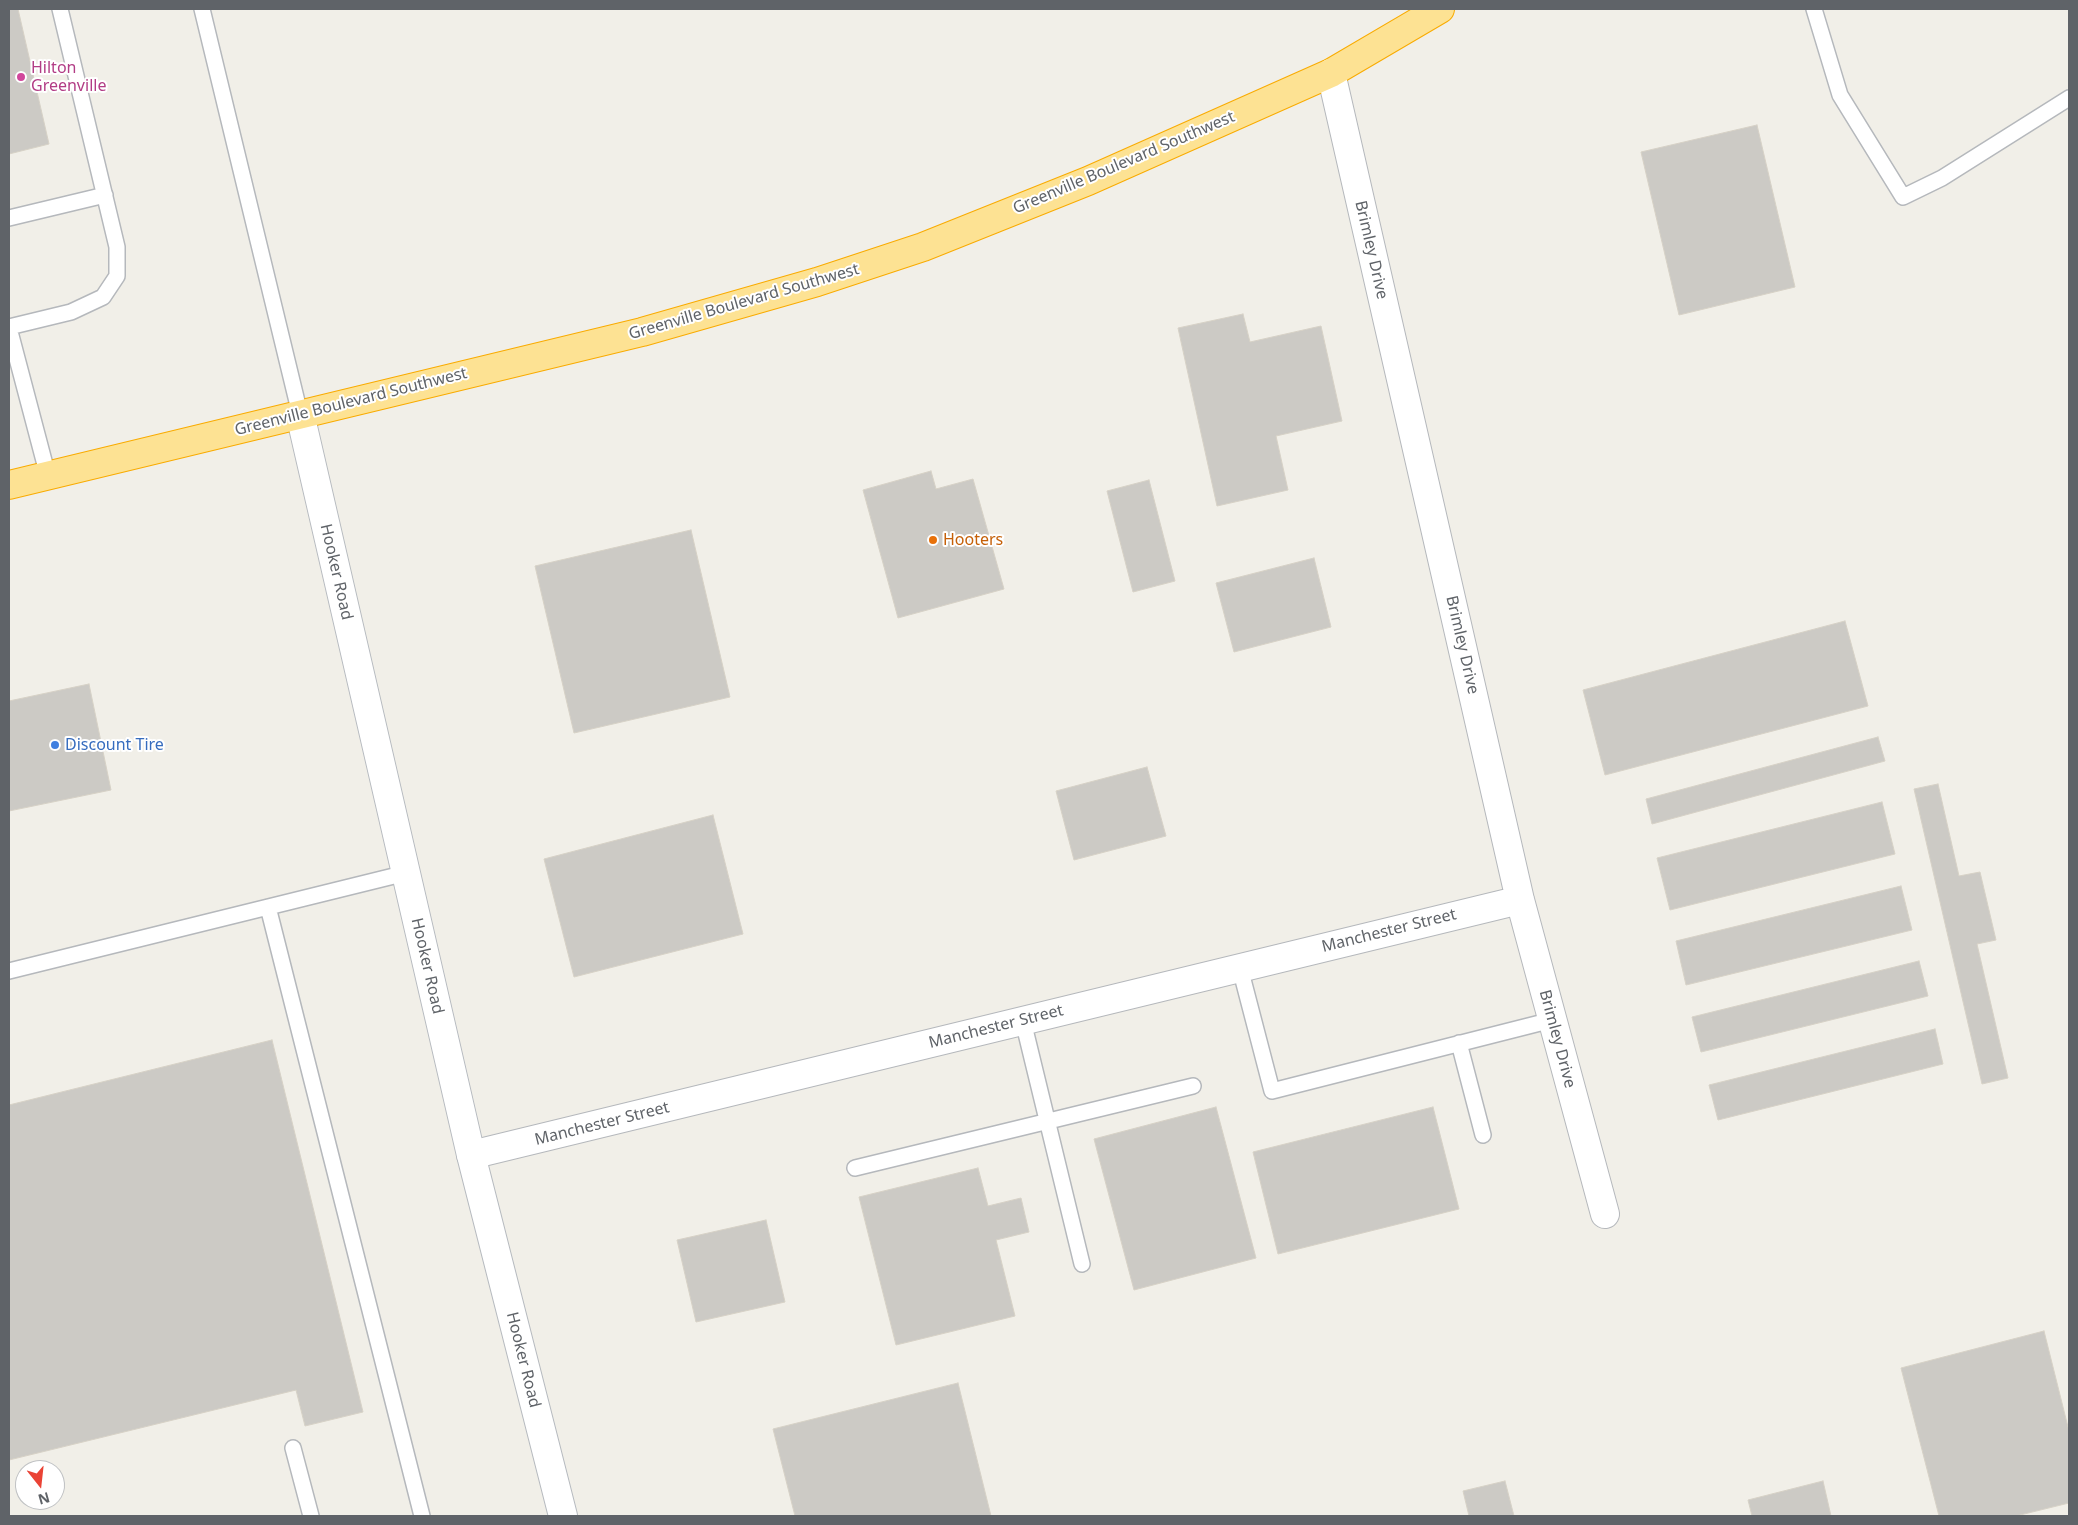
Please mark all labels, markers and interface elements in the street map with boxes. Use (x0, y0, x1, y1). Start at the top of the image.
place label: Hilton Greenville (31, 58, 106, 96)
marker: Hilton Greenville (15, 71, 27, 83)
street label: Greenville Boulevard Southwest (1010, 108, 1238, 218)
street label: Brimley Drive (1350, 199, 1392, 301)
street label: Greenville Boulevard Southwest (627, 260, 861, 344)
street label: Greenville Boulevard Southwest (233, 364, 469, 440)
street label: Hooker Road (316, 522, 356, 622)
place label: Hooters (943, 530, 1003, 550)
marker: Hooters (927, 534, 939, 546)
street label: Brimley Drive (1441, 594, 1483, 696)
place label: Discount Tire (65, 735, 164, 755)
marker: Discount Tire (49, 739, 61, 751)
street label: Manchester Street (1320, 905, 1458, 957)
street label: Hooker Road (407, 916, 447, 1016)
street label: Brimley Drive (1535, 988, 1579, 1090)
street label: Manchester Street (927, 1001, 1065, 1053)
street label: Manchester Street (533, 1098, 671, 1150)
street label: Hooker Road (502, 1310, 544, 1410)
north arrow (15, 1460, 65, 1510)
text: N (36, 1488, 52, 1510)

